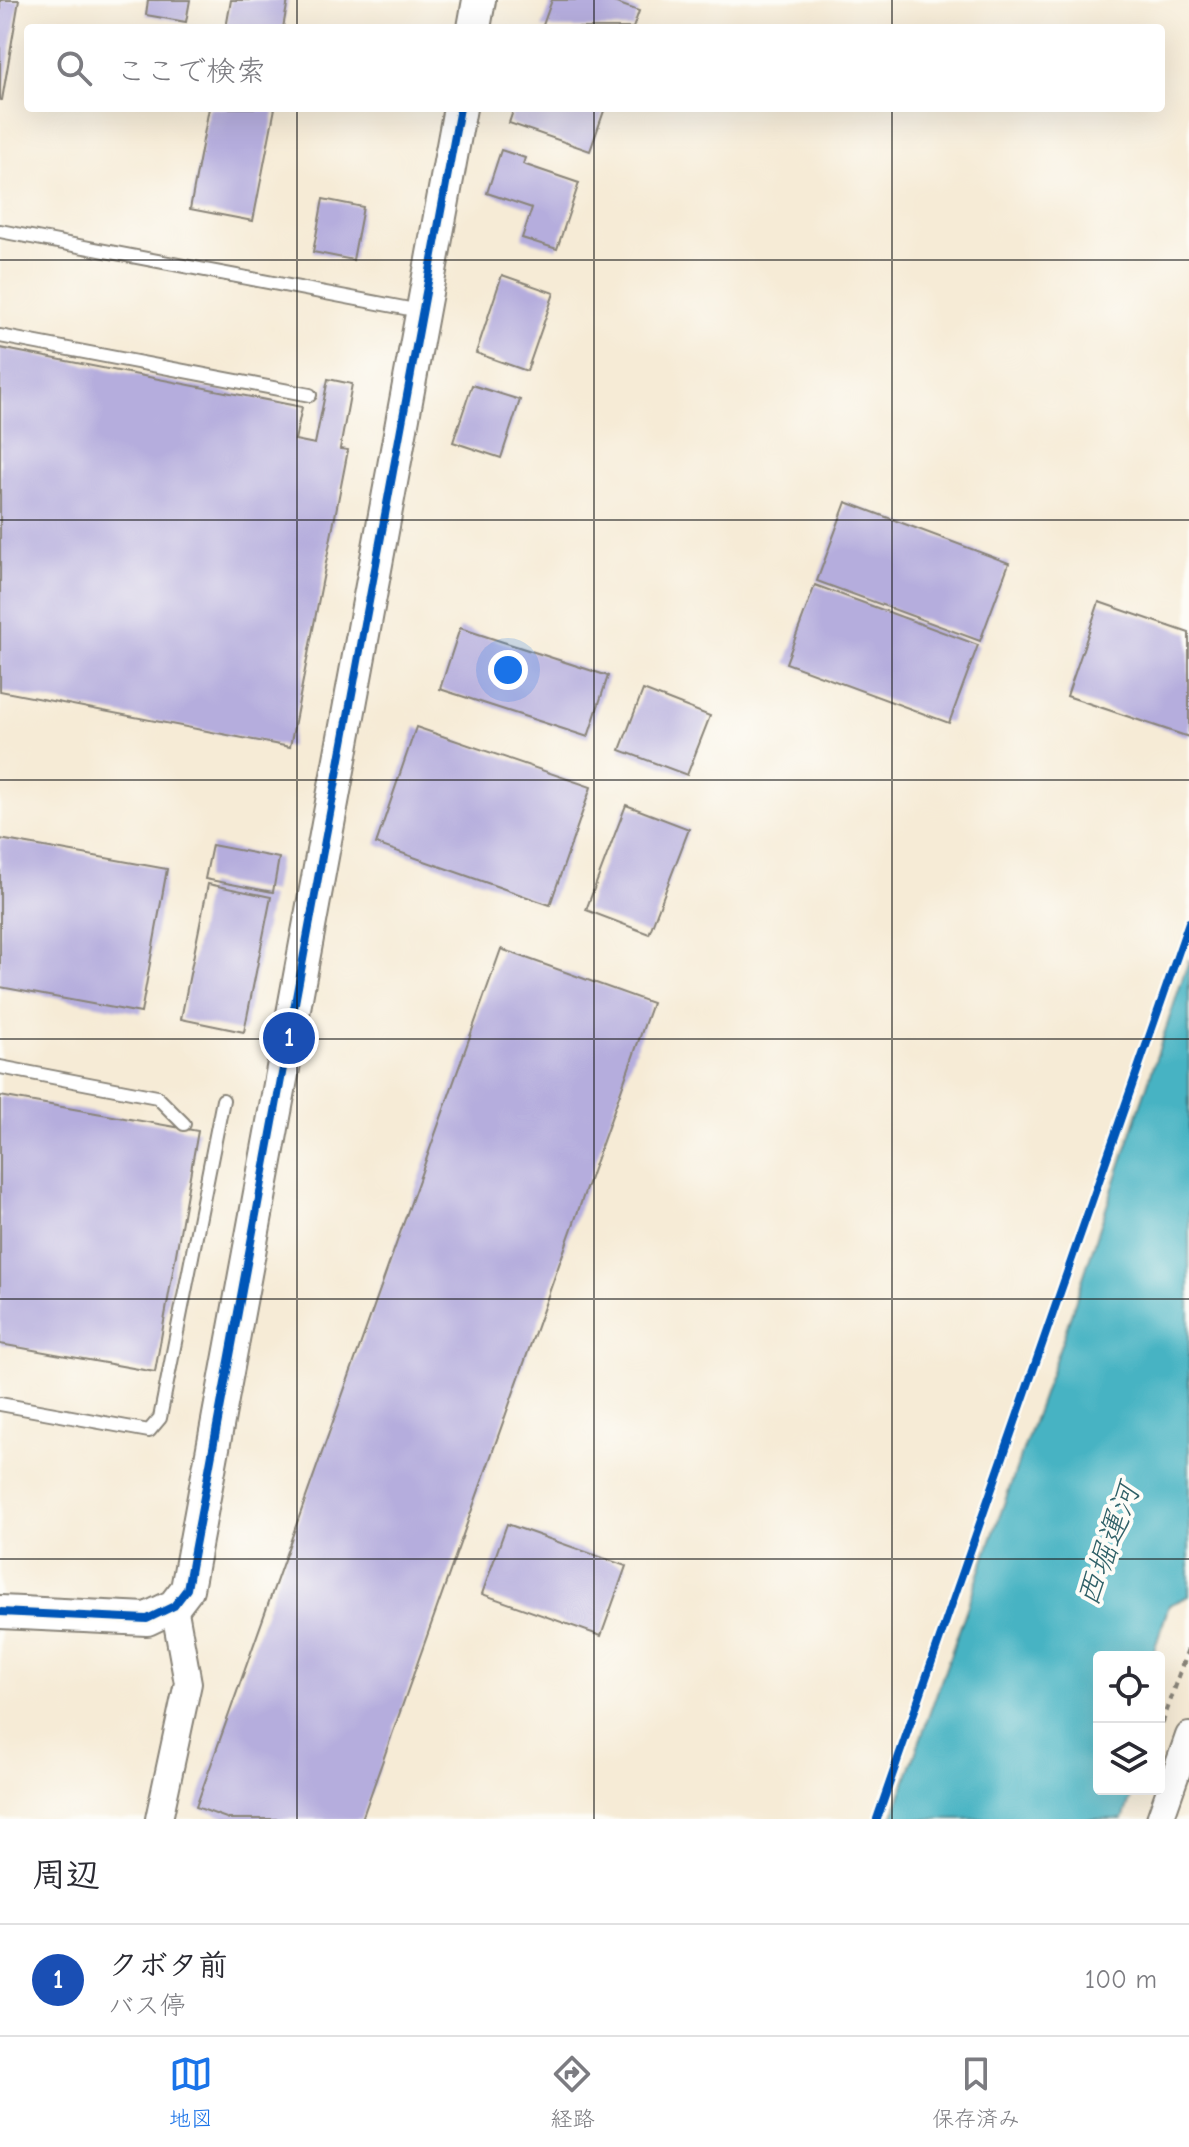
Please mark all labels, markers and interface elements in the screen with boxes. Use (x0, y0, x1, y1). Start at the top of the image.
search box (24, 24, 1165, 112)
icon: search (52, 46, 96, 90)
text: ここで検索 (116, 54, 266, 89)
your location (488, 650, 528, 690)
pin: 1 (263, 1008, 315, 1068)
water label: 西堀運河 (1069, 1475, 1149, 1611)
map controls (1093, 1651, 1165, 1795)
button: locate (1093, 1651, 1165, 1723)
button: layers (1093, 1723, 1165, 1795)
text: 周辺 (32, 1855, 100, 1895)
text: クボタ前 (108, 1948, 228, 1983)
text: 1 (53, 1965, 63, 1995)
text: 100 m (1085, 1965, 1157, 1995)
text: バス停 (108, 1991, 186, 2021)
tab: 地図 (169, 2052, 213, 2132)
tab: 経路 (550, 2052, 594, 2132)
tab: 保存済み (932, 2052, 1020, 2132)

